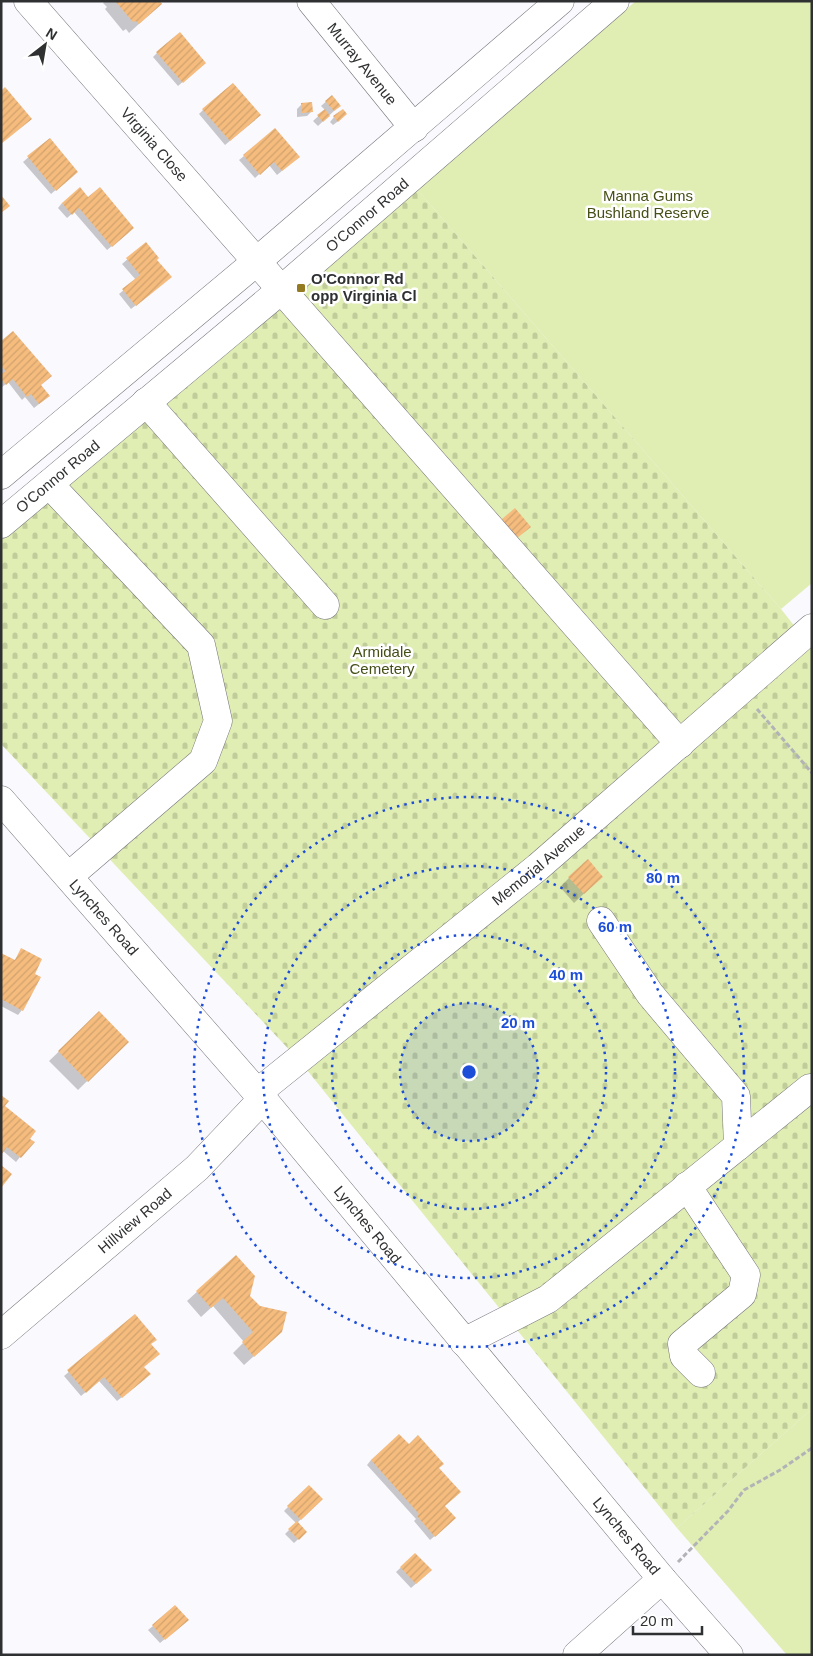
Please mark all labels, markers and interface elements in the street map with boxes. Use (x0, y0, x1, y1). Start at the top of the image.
street label: Murray Avenue (324, 19, 401, 108)
north arrow (20, 20, 70, 70)
text: N (43, 24, 60, 43)
street label: Virginia Close (118, 104, 191, 185)
street label: O'Connor Road (322, 175, 412, 255)
park label: Manna Gums Bushland Reserve (587, 187, 709, 221)
place label: O'Connor Rd opp Virginia Cl (311, 270, 417, 304)
marker: O'Connor Rd opp Virginia Cl (295, 282, 307, 294)
street label: O'Connor Road (12, 436, 103, 516)
park label: Armidale Cemetery (349, 643, 415, 677)
street label: Memorial Avenue (488, 821, 588, 909)
text: 80 m (646, 869, 680, 886)
street label: Lynches Road (66, 876, 142, 959)
text: 60 m (598, 918, 632, 935)
text: 40 m (549, 966, 583, 983)
text: 20 m (501, 1014, 535, 1031)
centre of rings (460, 1063, 478, 1081)
street label: Lynches Road (331, 1182, 405, 1267)
street label: Hillview Road (95, 1185, 175, 1256)
street label: Lynches Road (590, 1494, 664, 1578)
scale bar (633, 1604, 702, 1636)
text: 20 m (640, 1612, 673, 1629)

